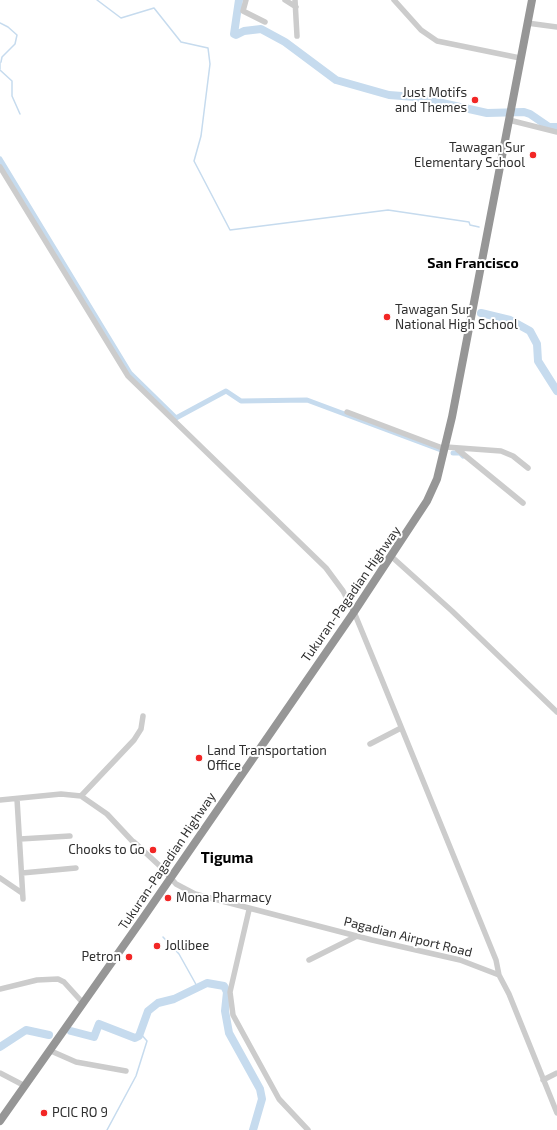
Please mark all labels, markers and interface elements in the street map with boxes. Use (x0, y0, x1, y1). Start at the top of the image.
place label: Just Motifs and Themes (395, 85, 467, 116)
marker: Just Motifs and Themes (470, 95, 480, 105)
place label: Tawagan Sur Elementary School (414, 140, 525, 171)
marker: Tawagan Sur Elementary School (528, 150, 538, 160)
district label: San Francisco (427, 255, 519, 271)
place label: Tawagan Sur National High School (395, 302, 518, 333)
marker: Tawagan Sur National High School (382, 312, 392, 322)
street label: Tukuran-Pagadian Highway (298, 523, 404, 665)
place label: Land Transportation Office (207, 743, 327, 774)
marker: Land Transportation Office (194, 753, 204, 763)
street label: Tukuran-Pagadian Highway (115, 789, 219, 933)
place label: Chooks to Go (68, 842, 145, 858)
marker: Chooks to Go (148, 845, 158, 855)
district label: Tiguma (201, 849, 253, 867)
place label: Mona Pharmacy (176, 890, 272, 906)
marker: Mona Pharmacy (163, 893, 173, 903)
street label: Pagadian Airport Road (342, 913, 474, 961)
place label: Jollibee (165, 938, 209, 954)
marker: Jollibee (152, 941, 162, 951)
place label: Petron (81, 949, 121, 965)
marker: Petron (124, 952, 134, 962)
place label: PCIC RO 9 (52, 1105, 108, 1121)
marker: PCIC RO 9 (39, 1108, 49, 1118)

